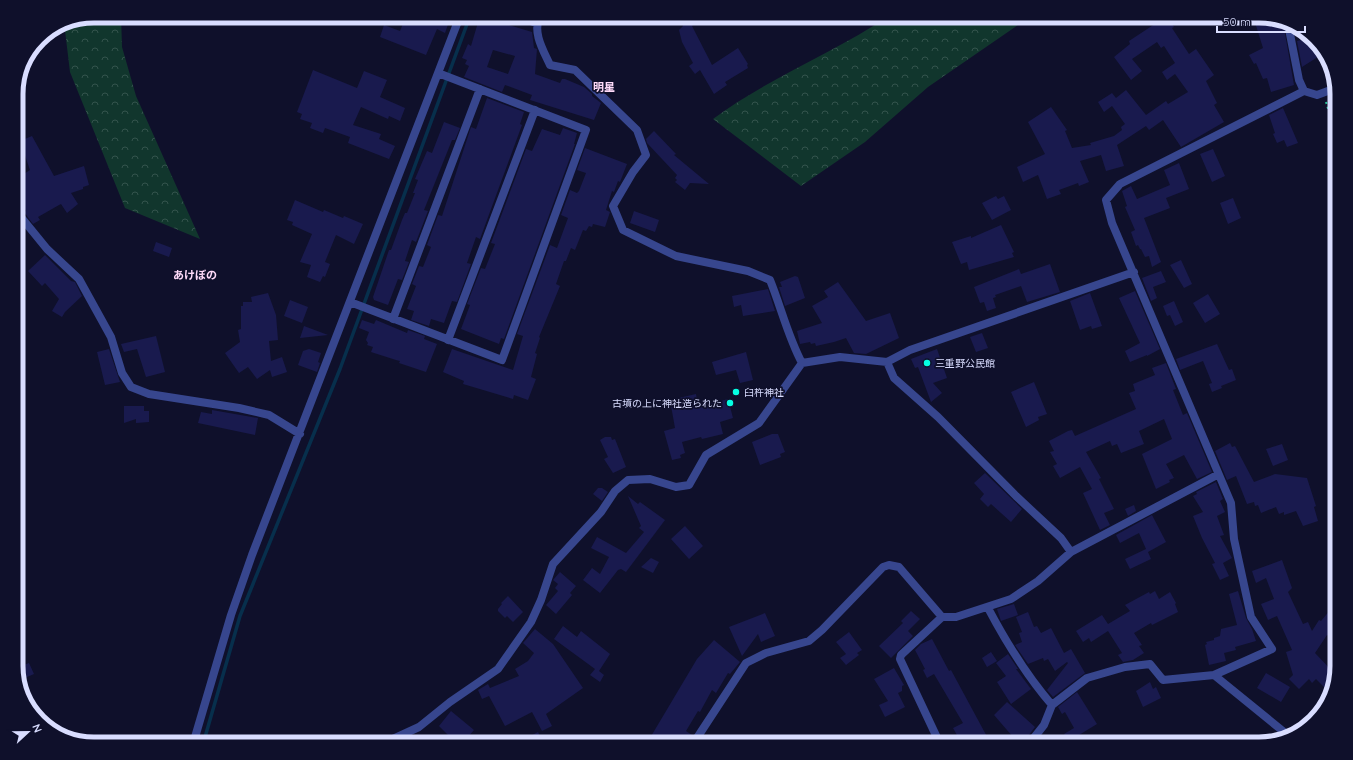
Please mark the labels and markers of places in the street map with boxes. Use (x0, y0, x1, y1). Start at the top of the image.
place label: 三重野公民館 (935, 357, 995, 370)
marker: 三重野公民館 (922, 358, 932, 368)
place label: 臼杵神社 (744, 386, 784, 399)
marker: 臼杵神社 (731, 387, 741, 397)
place label: 古墳の上に神社造られた (612, 397, 722, 410)
marker: 古墳の上に神社造られた (725, 398, 735, 408)

